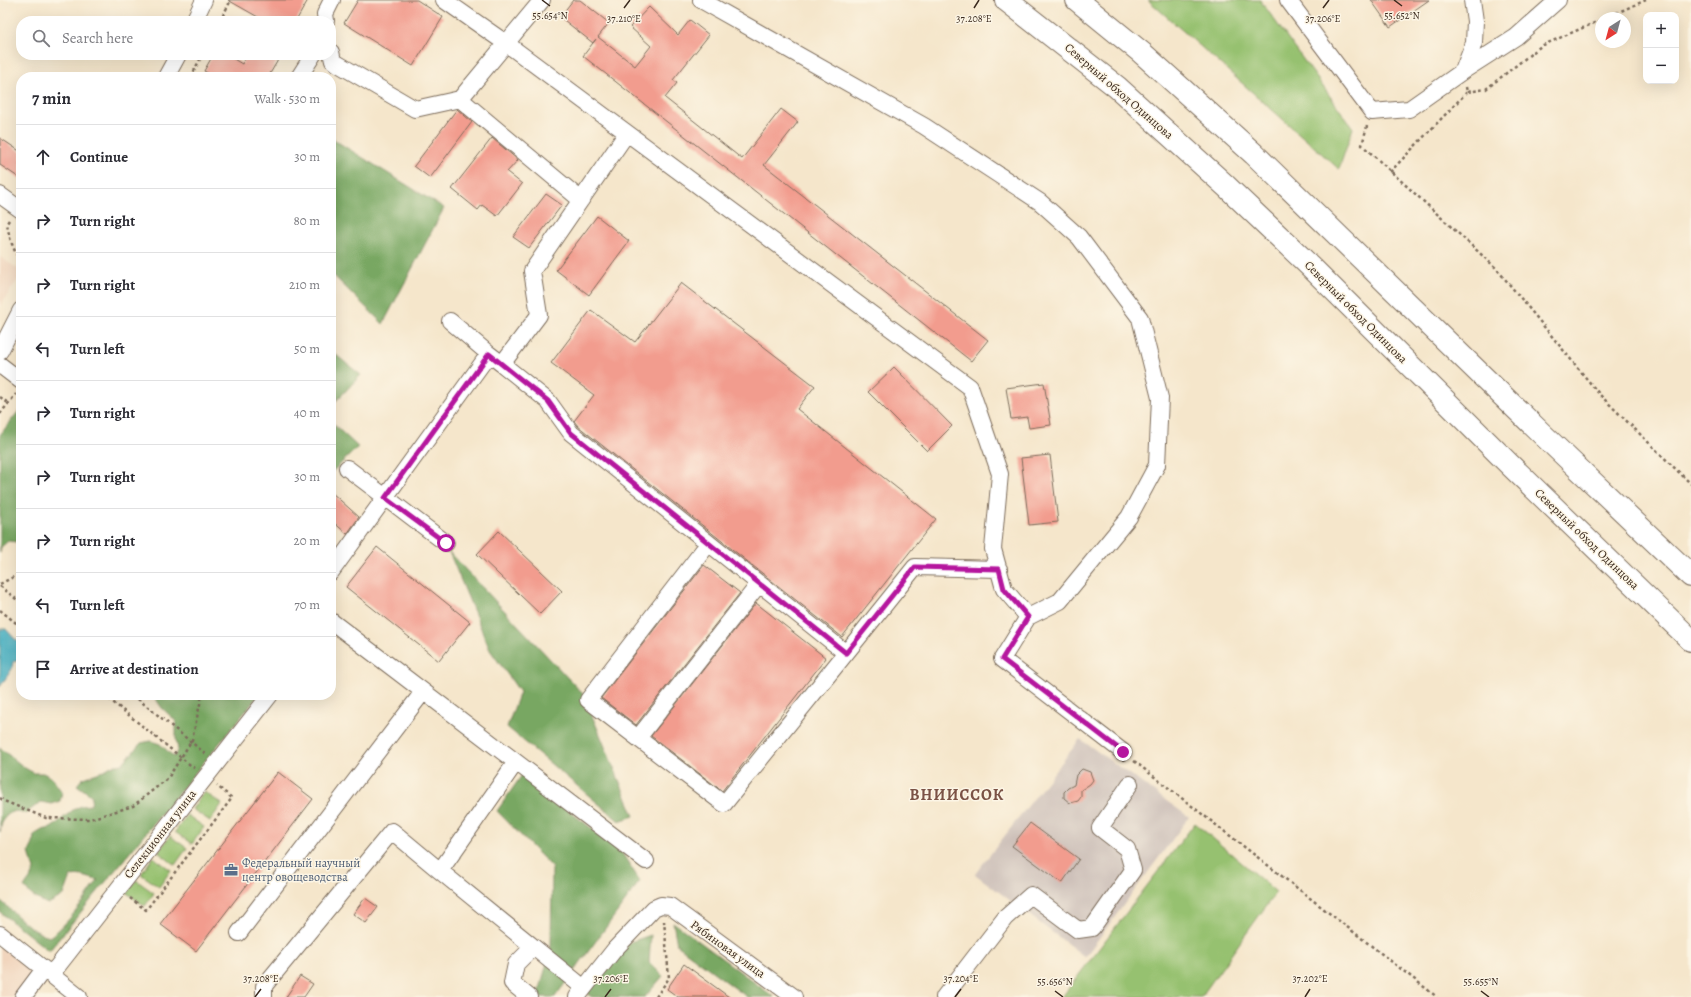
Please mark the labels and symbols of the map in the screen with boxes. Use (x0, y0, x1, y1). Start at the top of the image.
text: 55.654°N (532, 9, 568, 22)
text: 55.652°N (1384, 9, 1420, 22)
text: 37.210°E (607, 12, 641, 25)
text: 37.208°E (956, 12, 992, 25)
text: 37.206°E (1305, 12, 1341, 25)
north arrow (1595, 12, 1631, 48)
street label: Северный обход Одинцова (1061, 39, 1177, 143)
street label: Северный обход Одинцова (1301, 257, 1411, 367)
street label: Северный обход Одинцова (1531, 485, 1643, 593)
route start (437, 534, 455, 552)
route end (1114, 743, 1132, 761)
district label: ВНИИССОК (910, 784, 1004, 806)
street label: Селекционная улица (120, 786, 200, 882)
place label: Федеральный научный центр овощеводства (242, 855, 360, 885)
office icon: Федеральный научный центр овощеводства (223, 862, 239, 878)
street label: Рябиновая улица (687, 916, 769, 982)
text: 37.208°E (243, 972, 279, 985)
text: 37.206°E (593, 972, 629, 985)
text: 37.204°E (944, 972, 979, 985)
text: 37.202°E (1292, 972, 1328, 985)
text: 55.656°N (1037, 975, 1073, 988)
text: 55.655°N (1463, 975, 1499, 988)

